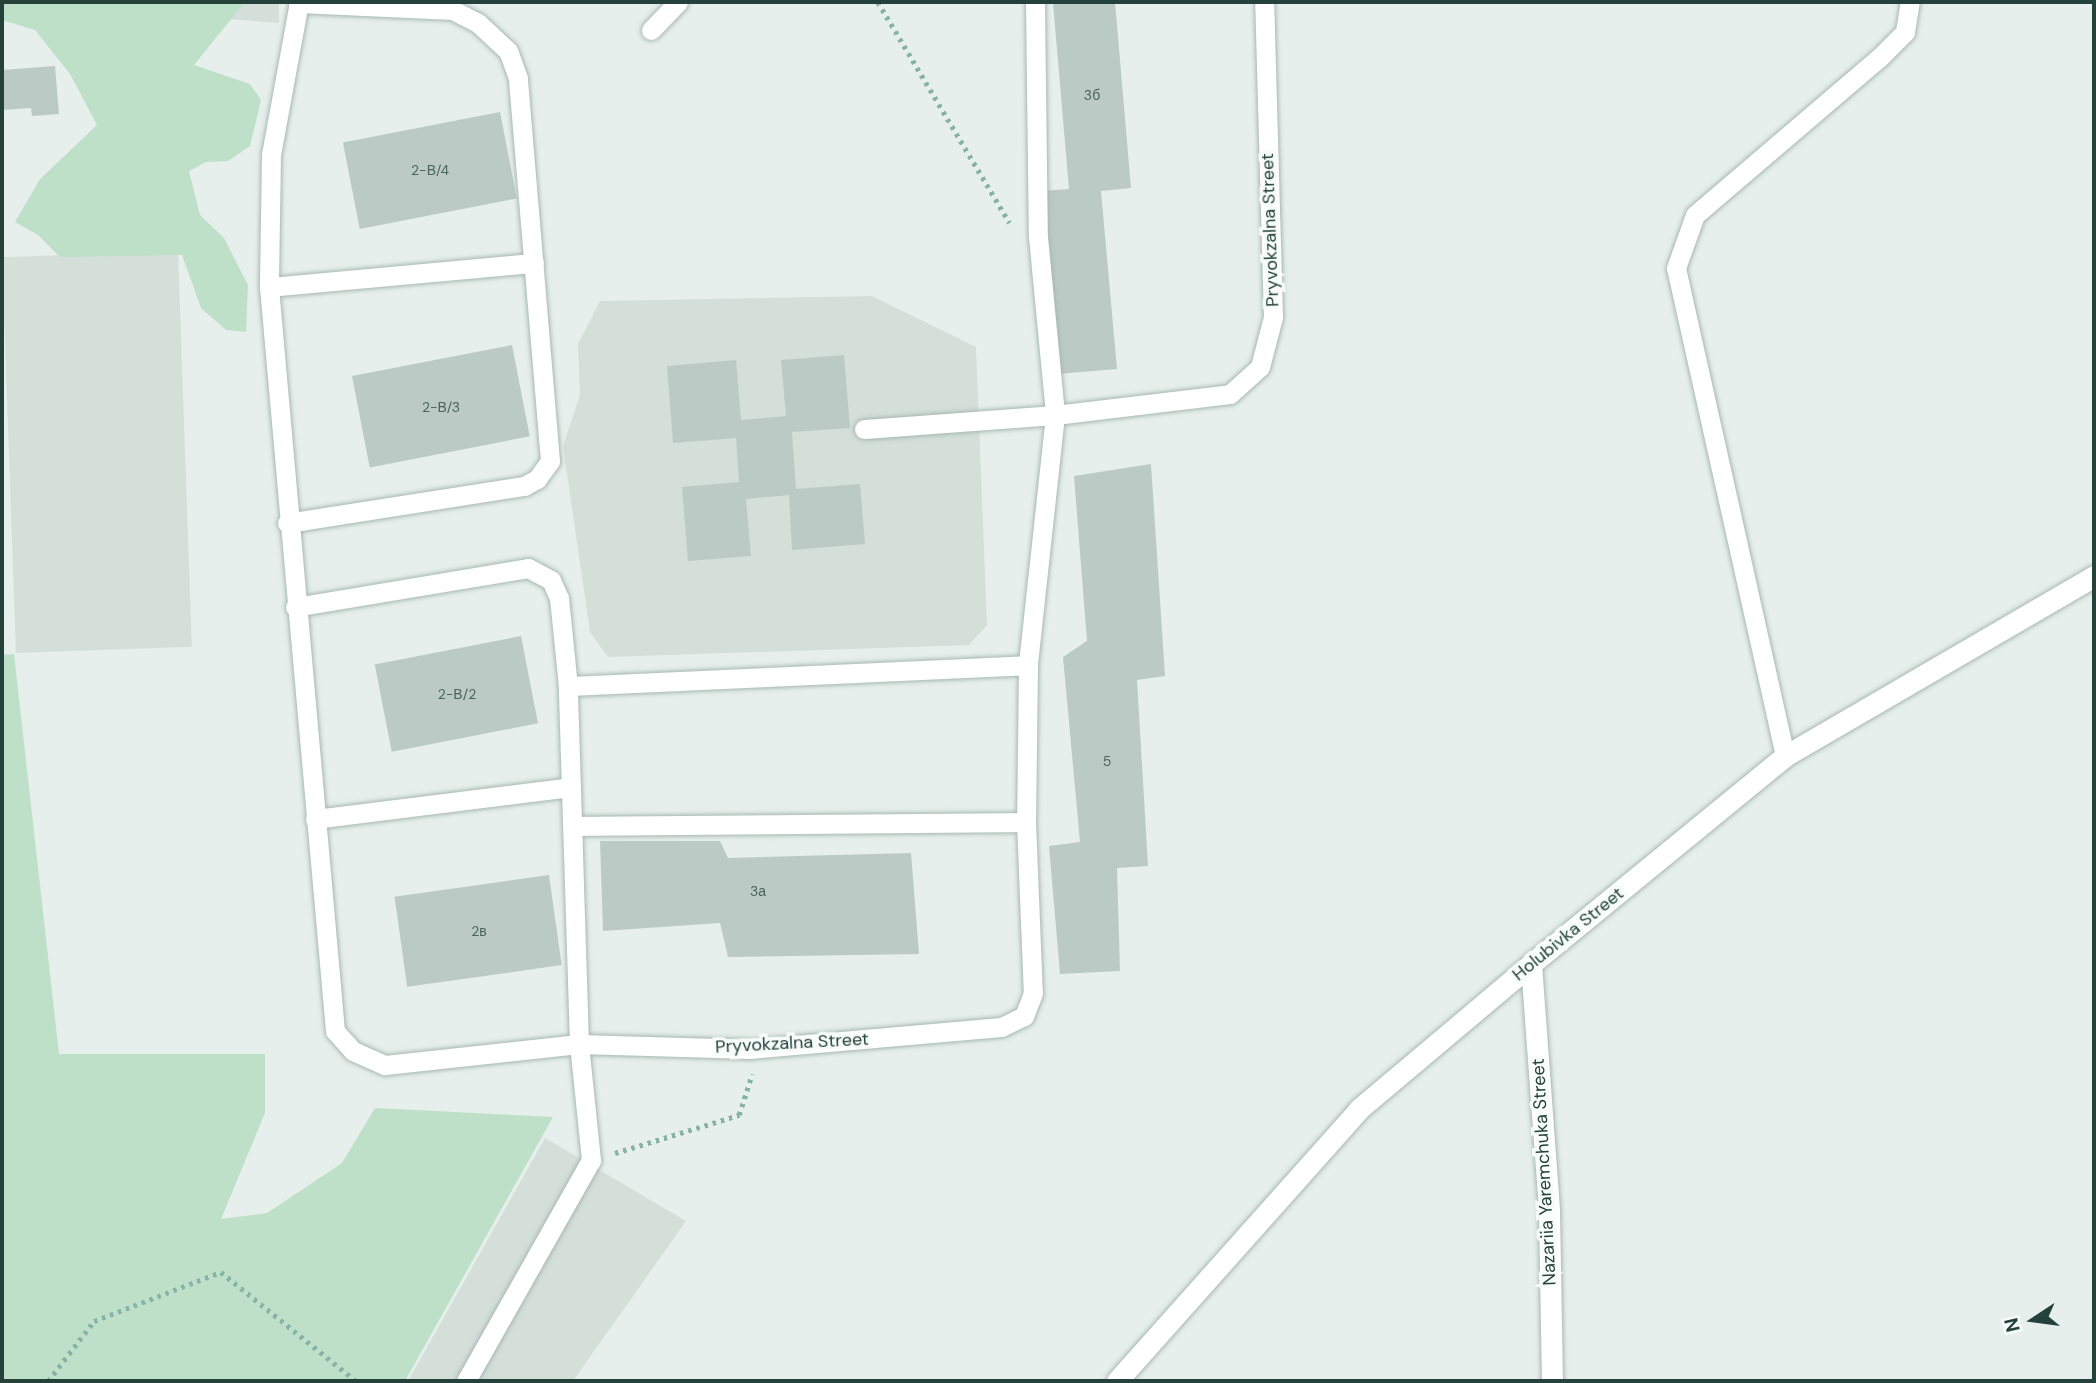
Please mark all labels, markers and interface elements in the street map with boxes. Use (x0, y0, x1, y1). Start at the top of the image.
house number: 3б (1084, 87, 1100, 103)
street label: Pryvokzalna Street (1257, 153, 1283, 307)
house number: 2-В/4 (411, 162, 449, 178)
house number: 2-В/3 (422, 399, 460, 415)
house number: 2-В/2 (438, 686, 476, 702)
house number: 5 (1103, 753, 1111, 769)
house number: 3а (750, 883, 766, 899)
street label: Holubivka Street (1508, 883, 1628, 985)
house number: 2в (471, 923, 487, 939)
street label: Pryvokzalna Street (715, 1028, 869, 1058)
street label: Nazariia Yaremchuka Street (1527, 1058, 1561, 1286)
north arrow (1998, 1285, 2068, 1355)
text: N (1998, 1315, 2026, 1334)

